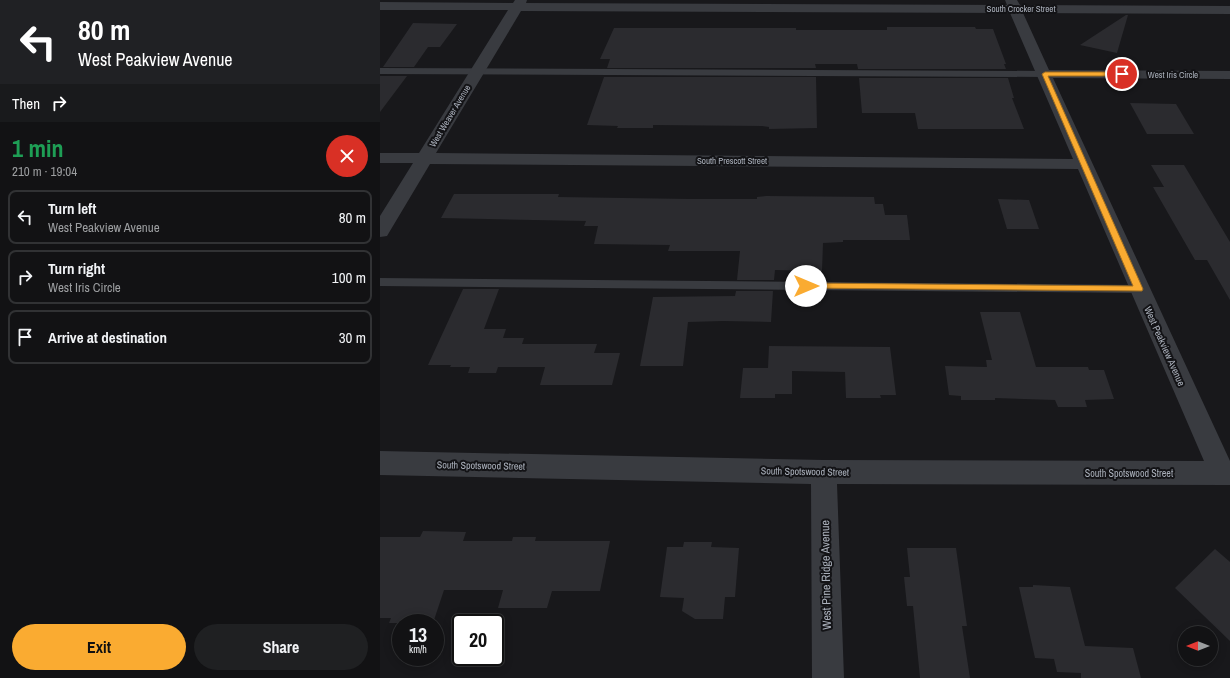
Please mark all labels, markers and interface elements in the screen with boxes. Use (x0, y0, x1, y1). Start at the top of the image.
street label: South Crocker Street (987, 3, 1055, 15)
text: 80 m (78, 11, 130, 49)
icon: left (12, 16, 64, 68)
text: West Peakview Avenue (78, 47, 233, 72)
pin (1105, 57, 1139, 91)
icon: arrive (1111, 63, 1133, 85)
street label: West Iris Circle (1148, 69, 1198, 81)
street label: West Weaver Avenue (427, 83, 473, 149)
icon: right (48, 92, 70, 114)
text: Then (12, 93, 40, 114)
text: 1 min (12, 132, 63, 164)
button: close (326, 135, 368, 177)
street label: South Prescott Street (697, 155, 767, 167)
text: 210 m · 19:04 (12, 163, 77, 180)
text: Turn left (48, 198, 96, 219)
icon: left (14, 206, 36, 228)
text: 80 m (339, 207, 366, 228)
text: West Peakview Avenue (48, 219, 160, 236)
text: Turn right (48, 258, 105, 279)
position arrow (785, 265, 827, 307)
icon: right (14, 266, 36, 288)
text: 100 m (332, 267, 366, 288)
text: West Iris Circle (48, 279, 121, 296)
street label: West Peakview Avenue (1141, 304, 1188, 388)
icon: arrive (14, 326, 36, 348)
text: Arrive at destination (48, 327, 167, 348)
text: 30 m (339, 327, 366, 348)
street label: South Spotswood Street (437, 458, 526, 473)
street label: South Spotswood Street (761, 464, 850, 479)
street label: South Spotswood Street (1085, 467, 1174, 480)
street label: West Pine Ridge Avenue (817, 520, 835, 630)
speed limit sign: 20 (452, 614, 504, 666)
text: 13 (409, 621, 427, 648)
button: Exit (12, 624, 186, 670)
button: Share (194, 624, 368, 670)
north arrow (1178, 626, 1218, 666)
map controls (1178, 626, 1218, 666)
text: km/h (409, 643, 427, 656)

